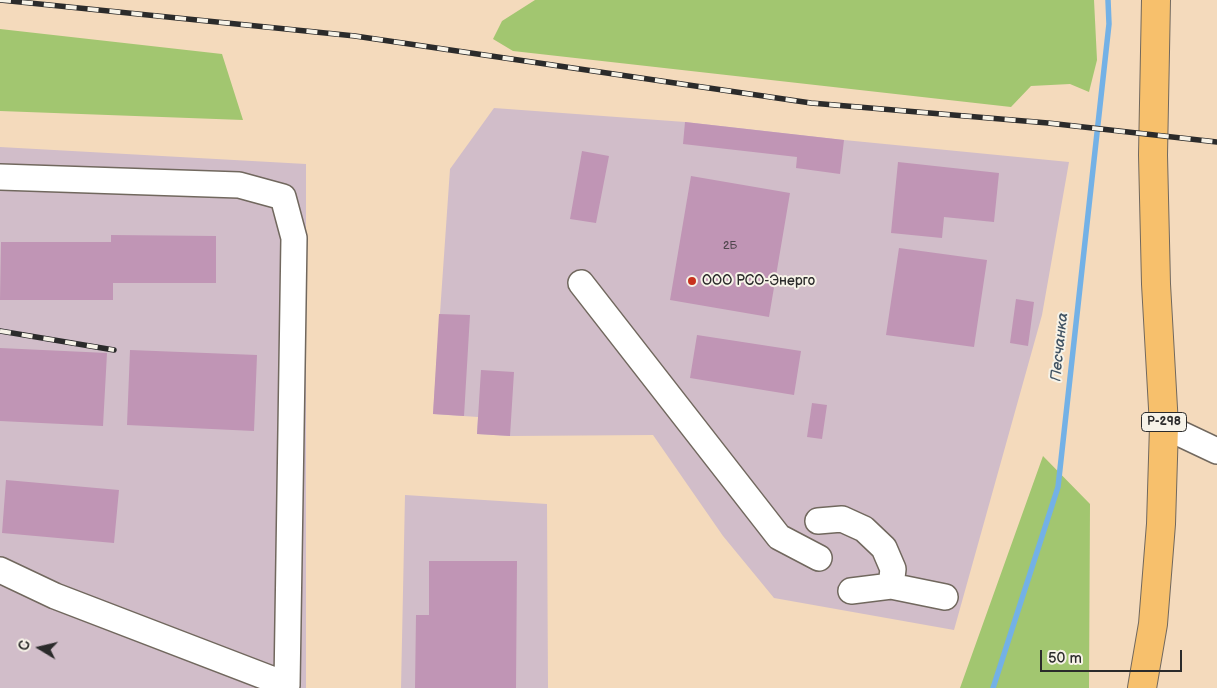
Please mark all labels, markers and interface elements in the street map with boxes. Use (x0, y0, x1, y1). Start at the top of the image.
house number: 2Б (723, 239, 737, 253)
place label: ООО РСО-Энерго (702, 273, 815, 289)
marker: ООО РСО-Энерго (686, 275, 698, 287)
water label: Песчанка (1047, 312, 1073, 382)
road number: Р-298 (1142, 412, 1186, 432)
north arrow (15, 623, 65, 673)
text: С (16, 639, 34, 652)
scale bar (1042, 640, 1184, 672)
text: 50 m (1048, 649, 1082, 668)

